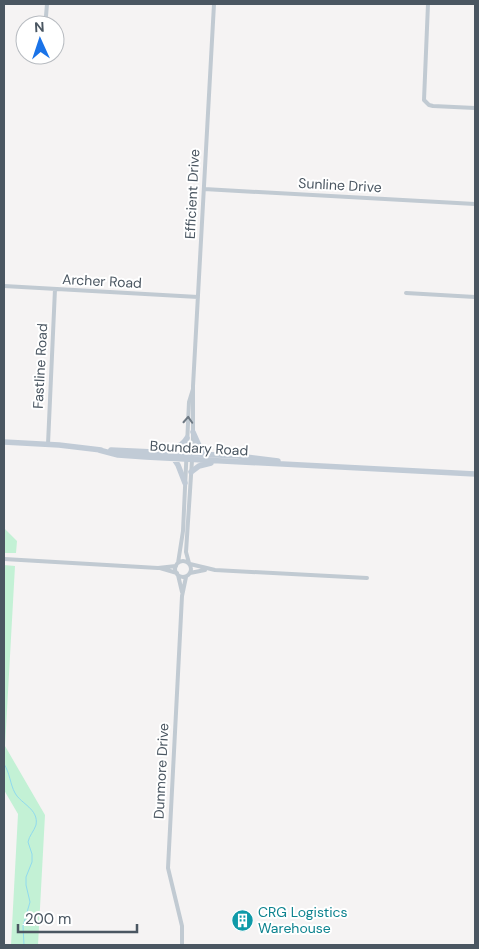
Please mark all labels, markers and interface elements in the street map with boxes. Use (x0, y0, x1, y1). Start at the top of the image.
north arrow (15, 15, 65, 65)
text: N (34, 18, 45, 36)
street label: Efficient Drive (181, 148, 203, 240)
street label: Sunline Drive (298, 174, 382, 196)
street label: Archer Road (62, 270, 142, 292)
street label: Fastline Road (29, 323, 51, 409)
one-way arrow (182, 415, 193, 423)
street label: Boundary Road (149, 436, 249, 460)
street label: Dunmore Drive (149, 722, 173, 820)
scale bar (18, 902, 136, 934)
place label: CRG Logistics Warehouse (258, 903, 348, 937)
building icon: CRG Logistics Warehouse (230, 908, 254, 932)
text: 200 m (25, 909, 71, 929)

